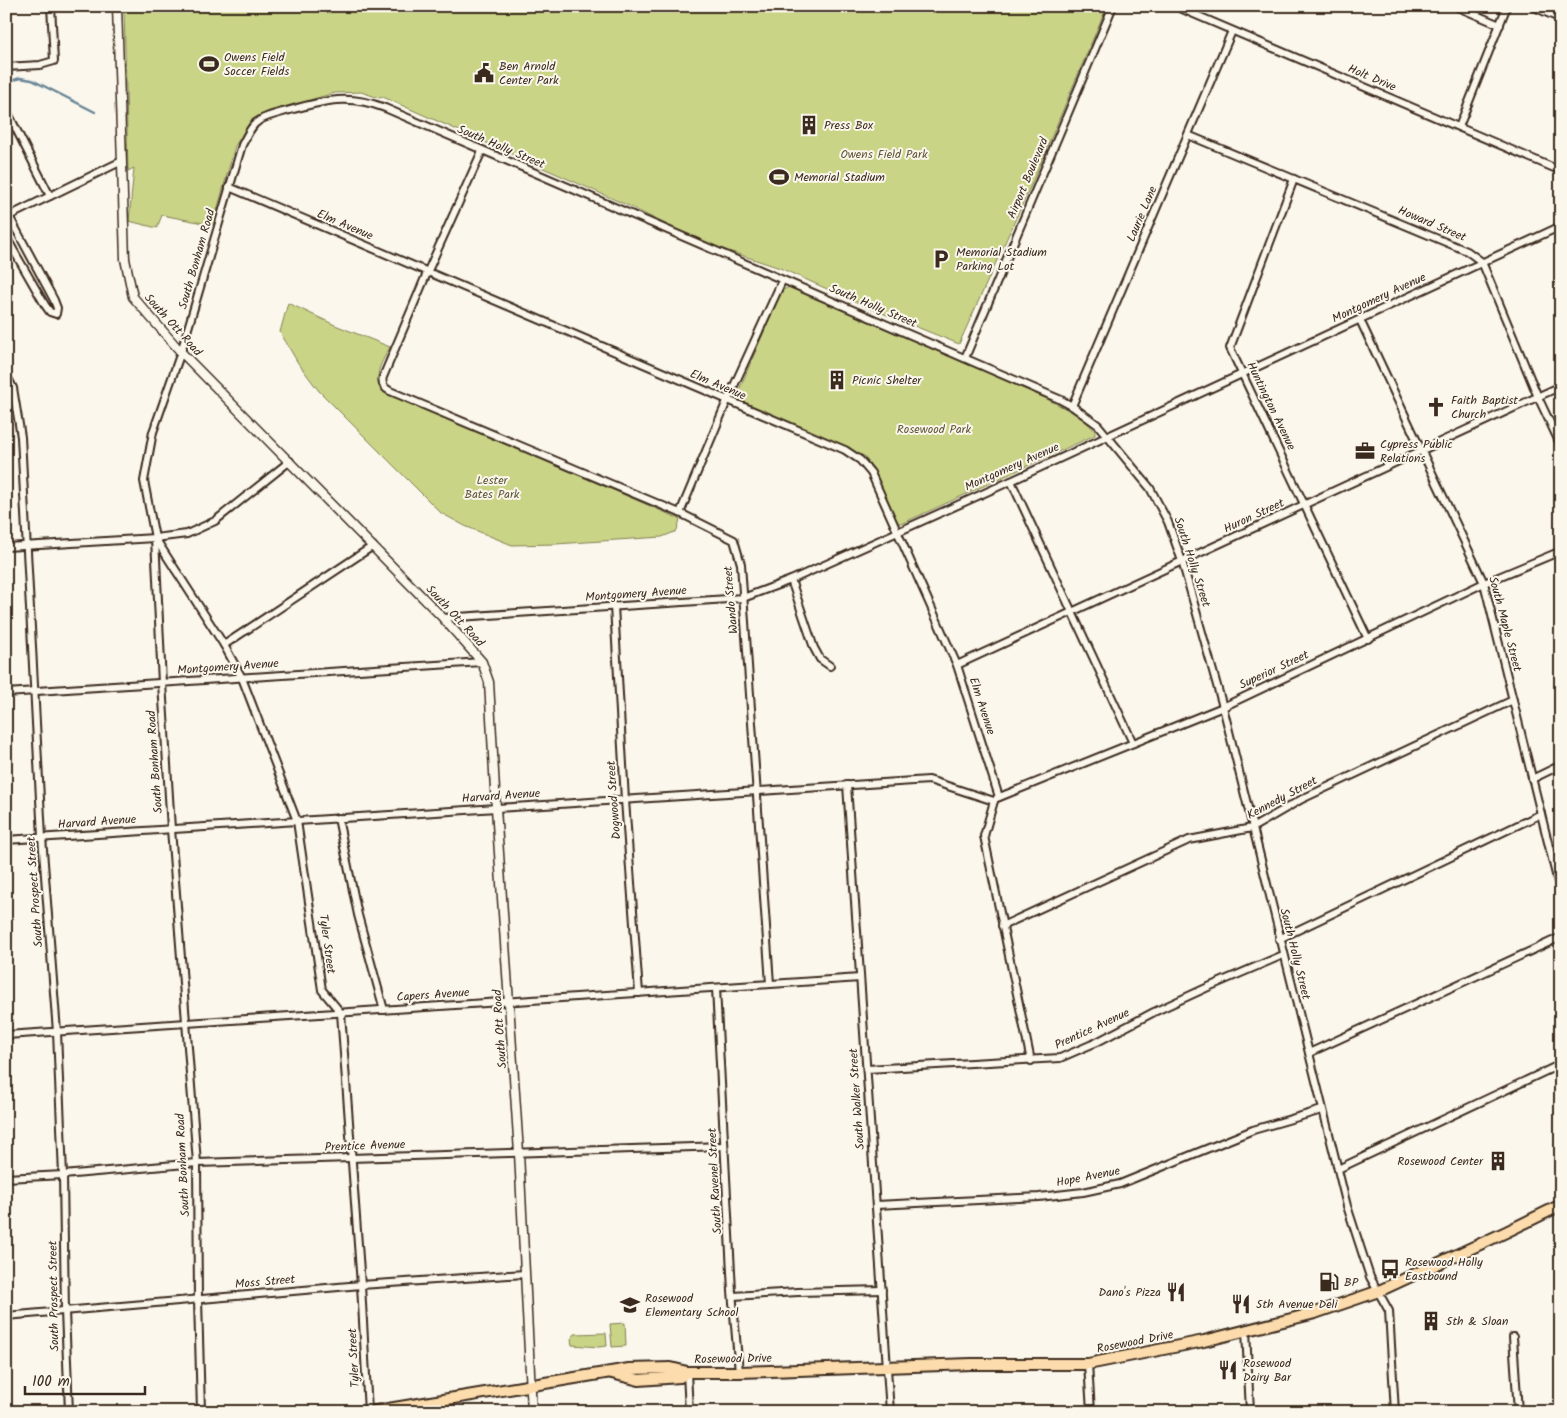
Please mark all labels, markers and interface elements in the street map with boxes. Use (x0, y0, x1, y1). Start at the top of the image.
place label: Owens Field Soccer Fields (224, 48, 289, 81)
sports icon: Owens Field Soccer Fields (198, 53, 220, 75)
place label: Ben Arnold Center Park (499, 57, 559, 90)
street label: Holt Drive (1345, 59, 1400, 97)
public building icon: Ben Arnold Center Park (473, 62, 495, 84)
building icon: Press Box (798, 114, 820, 136)
place label: Press Box (824, 116, 874, 135)
street label: South Holly Street (454, 120, 548, 174)
street label: Airport Boulevard (1002, 134, 1054, 222)
park label: Owens Field Park (840, 145, 928, 164)
sports icon: Memorial Stadium (768, 166, 790, 188)
place label: Memorial Stadium (794, 168, 885, 187)
street label: Laurie Lane (1122, 183, 1162, 245)
street label: Howard Street (1395, 201, 1469, 247)
street label: Elm Avenue (314, 205, 377, 246)
street label: South Bonham Road (174, 206, 221, 311)
place label: Memorial Stadium Parking Lot (956, 243, 1047, 276)
parking icon: Memorial Stadium Parking Lot (930, 248, 952, 270)
street label: Montgomery Avenue (1329, 268, 1430, 328)
street label: South Holly Street (826, 279, 920, 333)
street label: South Ott Road (140, 289, 207, 361)
street label: Huntington Avenue (1241, 359, 1301, 454)
street label: Elm Avenue (687, 365, 750, 406)
building icon: Picnic Shelter (826, 369, 848, 391)
place label: Picnic Shelter (852, 371, 922, 390)
place label: Faith Baptist Church (1451, 391, 1518, 424)
church icon: Faith Baptist Church (1425, 396, 1447, 418)
park label: Rosewood Park (897, 420, 972, 439)
place label: Cypress Public Relations (1380, 435, 1453, 468)
street label: Montgomery Avenue (962, 437, 1063, 496)
office icon: Cypress Public Relations (1354, 440, 1376, 462)
park label: Lester Bates Park (465, 471, 520, 504)
street label: Huron Street (1221, 494, 1288, 538)
street label: South Holly Street (1168, 515, 1216, 610)
street label: Wando Street (719, 565, 743, 635)
street label: South Maple Street (1483, 574, 1527, 674)
street label: South Ott Road (421, 581, 490, 652)
street label: Montgomery Avenue (585, 581, 688, 607)
street label: Superior Street (1236, 645, 1312, 694)
street label: Montgomery Avenue (177, 654, 280, 680)
street label: Elm Avenue (964, 675, 1000, 738)
street label: South Bonham Road (142, 709, 168, 814)
street label: Dogwood Street (602, 760, 626, 840)
street label: Kennedy Street (1243, 771, 1321, 825)
street label: Harvard Avenue (461, 784, 541, 808)
street label: Harvard Avenue (57, 810, 137, 834)
street label: South Prospect Street (22, 836, 48, 948)
street label: South Holly Street (1274, 906, 1316, 1002)
street label: Tyler Street (313, 913, 341, 975)
street label: Capers Avenue (396, 983, 471, 1007)
street label: South Ott Road (488, 988, 512, 1069)
street label: Prentice Avenue (1051, 1003, 1133, 1055)
street label: South Walker Street (844, 1047, 870, 1150)
street label: South Bonham Road (171, 1112, 195, 1217)
street label: South Ravenel Street (703, 1127, 727, 1235)
street label: Prentice Avenue (324, 1135, 406, 1157)
building icon: Rosewood Center (1487, 1150, 1509, 1172)
place label: Rosewood Center (1397, 1152, 1484, 1171)
street label: Hope Avenue (1054, 1161, 1122, 1193)
street label: South Prospect Street (44, 1240, 64, 1352)
place label: Rosewood Holly Eastbound (1405, 1253, 1483, 1286)
bus stop icon: Rosewood Holly Eastbound (1379, 1258, 1401, 1280)
street label: Moss Street (234, 1270, 296, 1294)
fuel station icon: BP (1318, 1271, 1340, 1293)
place label: BP (1344, 1273, 1359, 1292)
restaurant icon: Dano's Pizza (1165, 1281, 1187, 1303)
place label: Dano's Pizza (1099, 1283, 1161, 1302)
place label: Rosewood Elementary School (645, 1289, 738, 1322)
restaurant icon: 5th Avenue Deli (1230, 1293, 1252, 1315)
school or university icon: Rosewood Elementary School (619, 1294, 641, 1316)
place label: 5th Avenue Deli (1256, 1295, 1339, 1314)
building icon: 5th & Sloan (1420, 1310, 1442, 1332)
place label: 5th & Sloan (1446, 1312, 1508, 1331)
street label: Rosewood Drive (1095, 1325, 1176, 1359)
street label: Tyler Street (343, 1327, 365, 1388)
street label: Rosewood Drive (694, 1349, 773, 1369)
place label: Rosewood Dairy Bar (1243, 1354, 1292, 1387)
restaurant icon: Rosewood Dairy Bar (1217, 1359, 1239, 1381)
scale bar (25, 1363, 145, 1395)
text: 100 m (32, 1370, 70, 1394)

